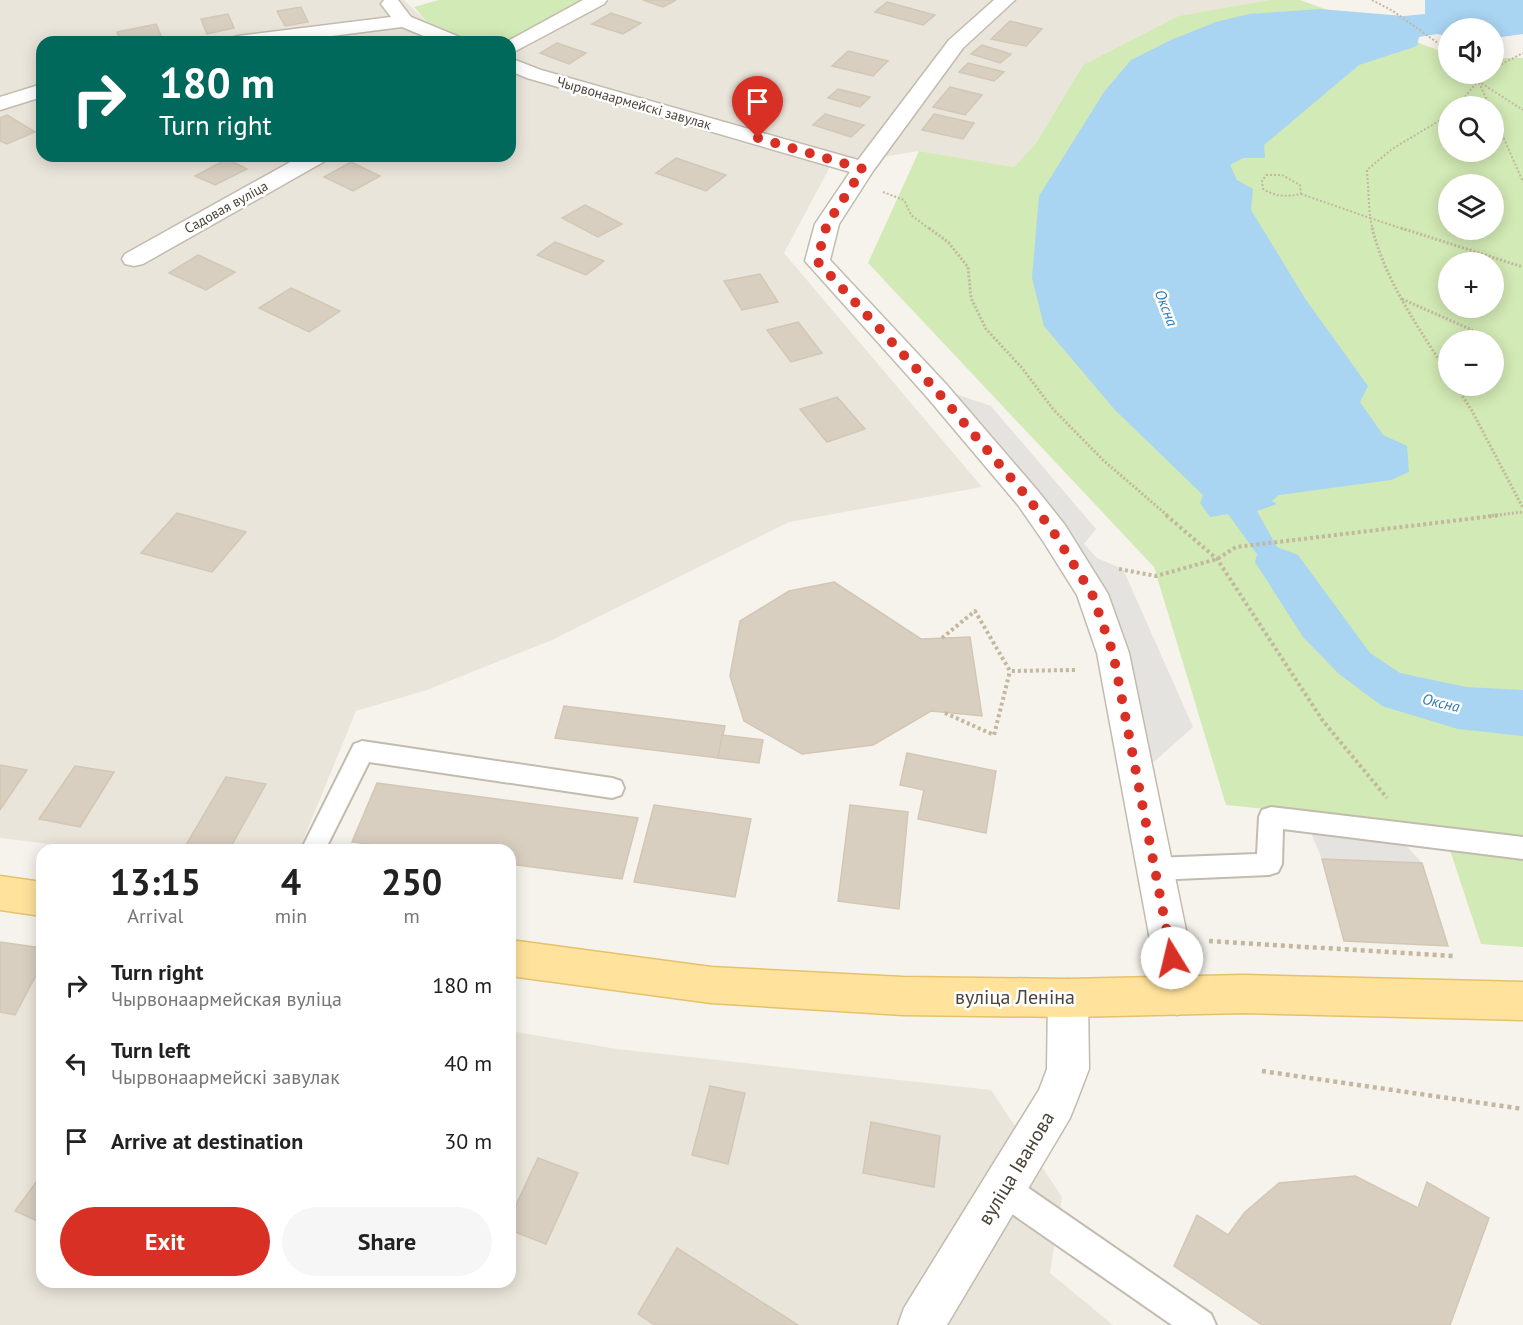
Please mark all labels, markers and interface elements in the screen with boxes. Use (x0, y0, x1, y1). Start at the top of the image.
map controls (1438, 18, 1504, 396)
button: sound (1438, 18, 1504, 84)
text: 180 m (159, 55, 275, 110)
icon: right (60, 60, 138, 138)
street label: Чырвонаармейскі завулак (555, 72, 714, 134)
pin (732, 76, 783, 138)
icon: arrive (741, 85, 774, 118)
button: search (1438, 96, 1504, 162)
text: Turn right (159, 108, 272, 142)
button: layers (1438, 174, 1504, 240)
street label: Садовая вуліца (181, 177, 271, 237)
button: + (1438, 252, 1504, 318)
water label: Оксна (1151, 287, 1182, 329)
button: − (1438, 330, 1504, 396)
water label: Оксна (1421, 689, 1462, 716)
text: 13:15 (110, 858, 201, 905)
text: 4 (281, 858, 301, 905)
text: 250 (381, 858, 442, 905)
text: Arrival (127, 903, 183, 929)
text: min (275, 903, 307, 929)
text: m (404, 903, 420, 929)
position arrow (1140, 926, 1204, 990)
text: Turn right (111, 958, 203, 986)
icon: right (60, 969, 93, 1002)
text: 180 m (432, 971, 492, 999)
street label: вуліца Леніна (955, 984, 1075, 1010)
text: Чырвонаармейская вуліца (111, 986, 342, 1012)
text: Turn left (111, 1036, 191, 1064)
icon: left (60, 1047, 93, 1080)
text: 40 m (444, 1049, 492, 1077)
text: Чырвонаармейскі завулак (111, 1064, 340, 1090)
street label: вуліца Іванова (972, 1107, 1060, 1229)
icon: arrive (60, 1125, 93, 1158)
text: Arrive at destination (111, 1127, 303, 1155)
text: 30 m (444, 1127, 492, 1155)
button: Exit (60, 1207, 270, 1276)
button: Share (282, 1207, 492, 1276)

